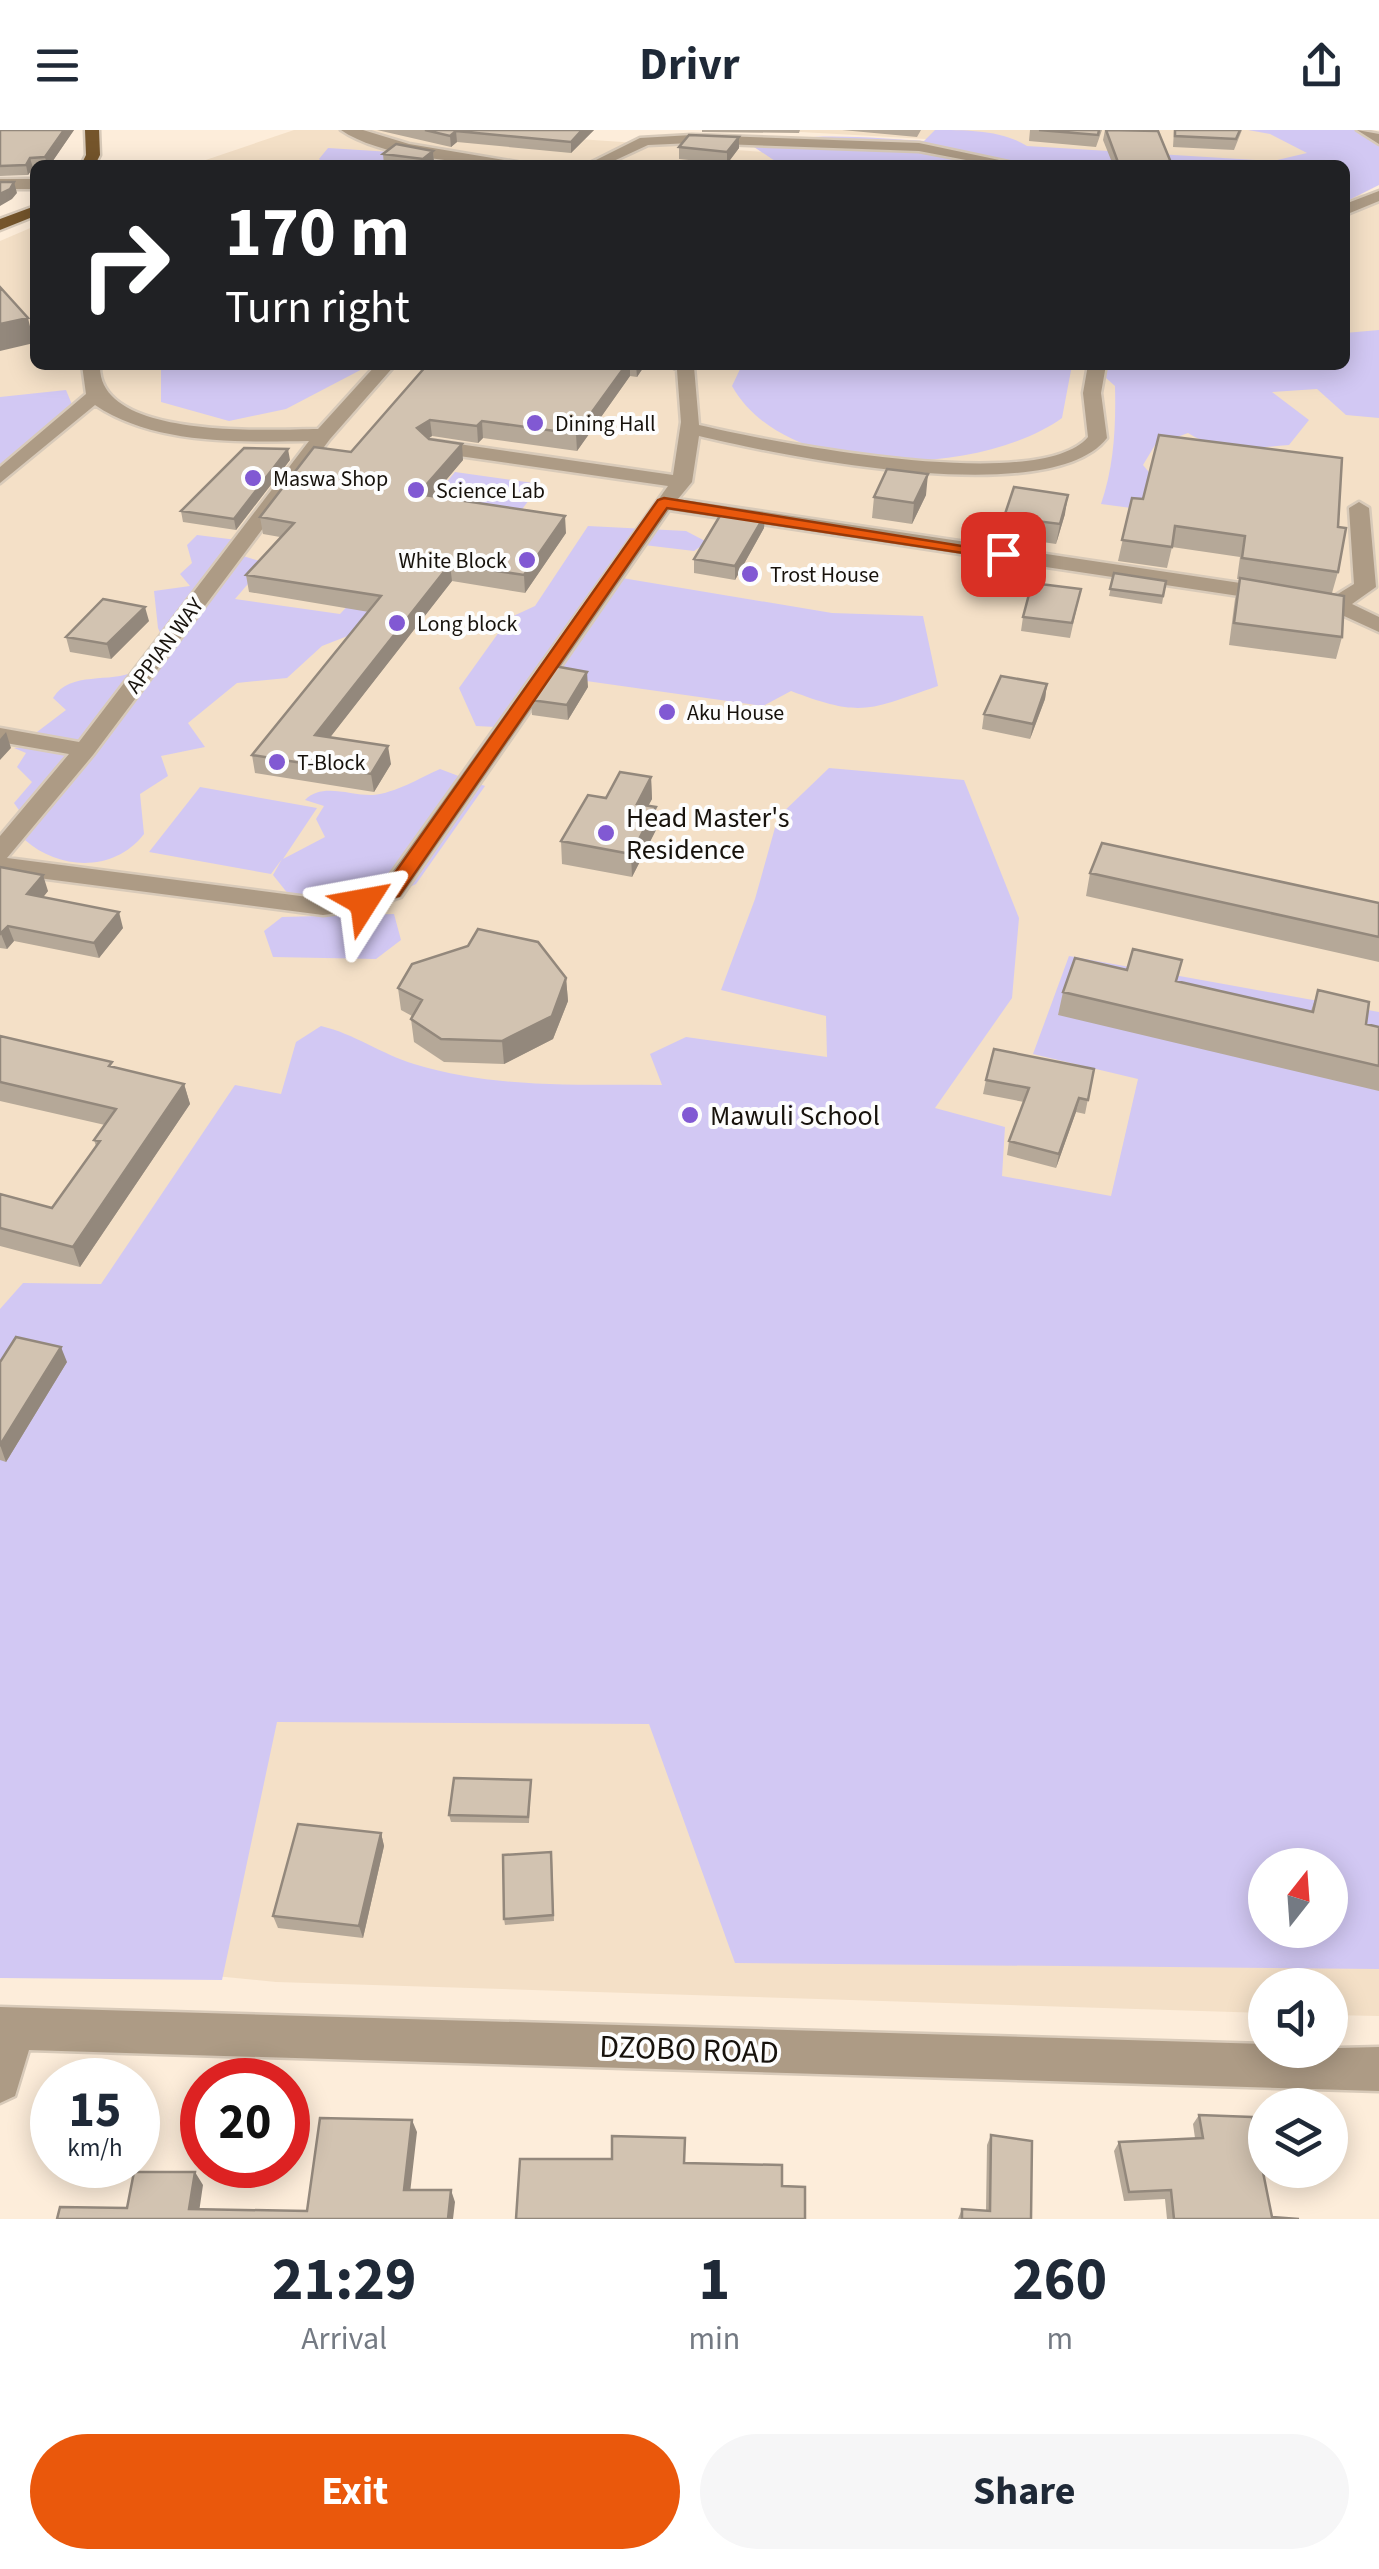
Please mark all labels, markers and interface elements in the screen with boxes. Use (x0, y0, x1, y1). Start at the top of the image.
text: Drivr (639, 33, 740, 97)
icon: menu (30, 38, 85, 93)
icon: share (1294, 38, 1349, 93)
text: 170 m (225, 183, 410, 283)
icon: right (60, 200, 190, 330)
text: Turn right (225, 276, 410, 340)
place label: Dining Hall (555, 408, 656, 440)
marker: Dining Hall (524, 412, 546, 434)
place label: Maswa Shop (273, 463, 388, 495)
marker: Maswa Shop (242, 467, 264, 489)
place label: Science Lab (436, 475, 545, 507)
marker: Science Lab (405, 479, 427, 501)
pin (961, 512, 1046, 597)
icon: arrive (976, 527, 1031, 582)
place label: White Block (398, 545, 507, 577)
marker: White Block (516, 549, 538, 571)
place label: Trost House (770, 559, 879, 591)
marker: Trost House (739, 563, 761, 585)
street label: APPIAN WAY (118, 591, 212, 700)
place label: Long block (417, 608, 518, 640)
marker: Long block (386, 612, 408, 634)
place label: Aku House (687, 697, 784, 729)
marker: Aku House (656, 701, 678, 723)
place label: T-Block (297, 747, 366, 779)
marker: T-Block (266, 751, 288, 773)
place label: Head Master's Residence (626, 798, 789, 870)
marker: Head Master's Residence (595, 822, 617, 844)
position arrow (312, 850, 416, 954)
place label: Mawuli School (710, 1096, 880, 1136)
marker: Mawuli School (679, 1104, 701, 1126)
north arrow (1248, 1848, 1348, 1948)
map controls (1248, 1848, 1348, 2188)
button: sound (1248, 1968, 1348, 2068)
street label: DZOBO ROAD (598, 2024, 779, 2076)
speed limit sign: 20 (180, 2058, 310, 2188)
text: 15 (69, 2075, 121, 2146)
button: layers (1248, 2088, 1348, 2188)
text: km/h (67, 2130, 123, 2166)
text: 21:29 (272, 2238, 417, 2323)
text: 1 (699, 2238, 730, 2323)
text: 260 (1012, 2238, 1107, 2323)
text: Arrival (301, 2316, 387, 2362)
text: min (688, 2316, 740, 2362)
text: m (1046, 2316, 1073, 2362)
button: Exit (30, 2434, 680, 2549)
button: Share (700, 2434, 1349, 2549)

